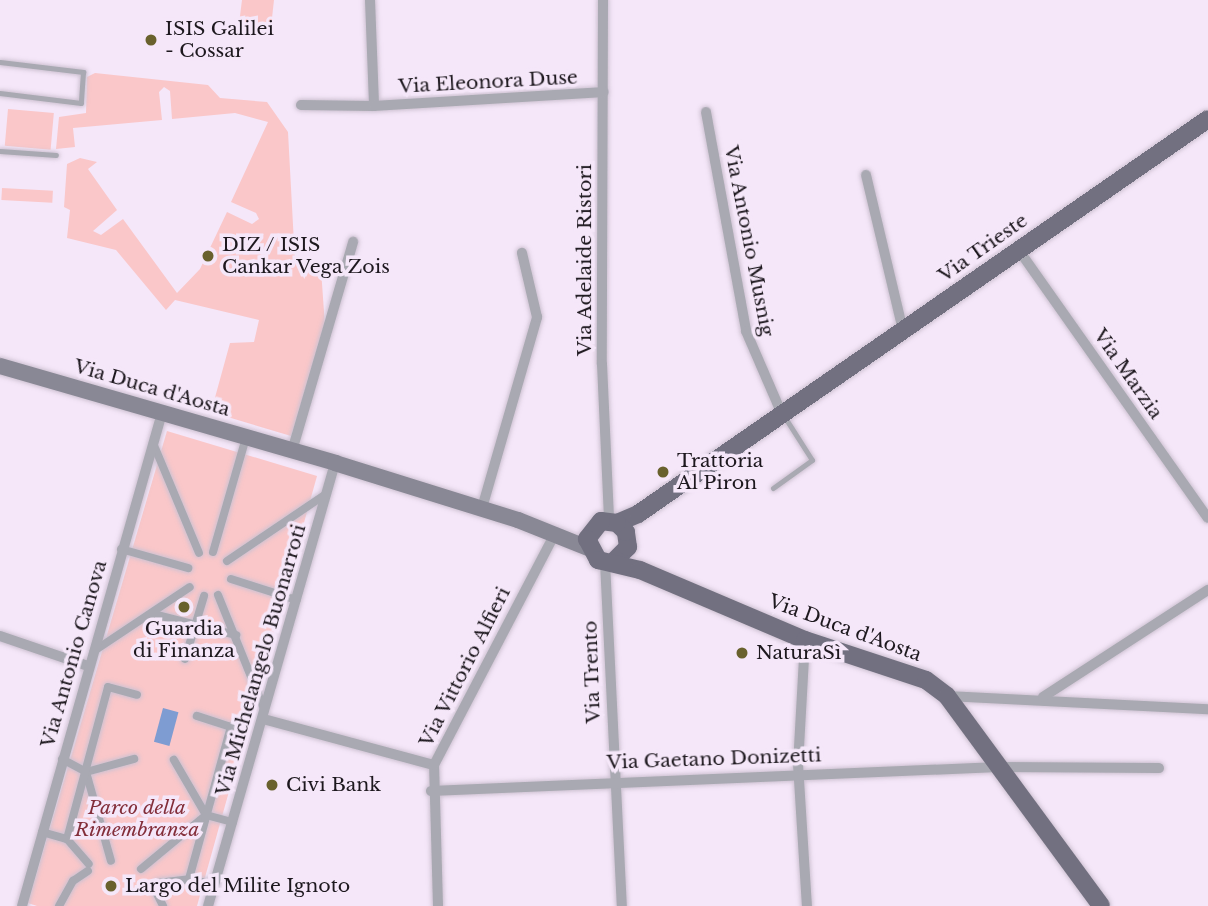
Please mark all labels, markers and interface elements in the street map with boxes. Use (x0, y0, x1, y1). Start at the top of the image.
place label: ISIS Galilei - Cossar (165, 18, 274, 62)
marker: ISIS Galilei - Cossar (143, 32, 159, 48)
street label: Via Eleonora Duse (397, 66, 579, 98)
street label: Via Antonio Musnig (719, 143, 779, 339)
street label: Via Adelaide Ristori (574, 164, 596, 356)
street label: Via Trieste (934, 209, 1032, 287)
place label: DIZ / ISIS Cankar Vega Zois (222, 234, 391, 278)
marker: DIZ / ISIS Cankar Vega Zois (200, 248, 216, 264)
street label: Via Marzia (1089, 324, 1167, 424)
street label: Via Duca d'Aosta (71, 355, 233, 421)
place label: Trattoria Al Piron (677, 450, 763, 494)
marker: Trattoria Al Piron (655, 464, 671, 480)
street label: Via Michelangelo Buonarroti (211, 521, 311, 799)
street label: Via Antonio Canova (36, 557, 112, 751)
street label: Via Vittorio Alfieri (414, 582, 516, 752)
street label: Via Duca d'Aosta (765, 590, 925, 666)
marker: Guardia di Finanza (176, 599, 192, 615)
place label: Guardia di Finanza (133, 618, 235, 662)
street label: Via Trento (579, 620, 605, 724)
place label: NaturaSì (756, 642, 841, 664)
marker: NaturaSì (734, 645, 750, 661)
street label: Via Gaetano Donizetti (606, 744, 822, 774)
place label: Civi Bank (286, 774, 381, 796)
marker: Civi Bank (264, 777, 280, 793)
park label: Parco della Rimembranza (75, 797, 199, 841)
place label: Largo del Milite Ignoto (125, 875, 350, 897)
marker: Largo del Milite Ignoto (103, 878, 119, 894)

